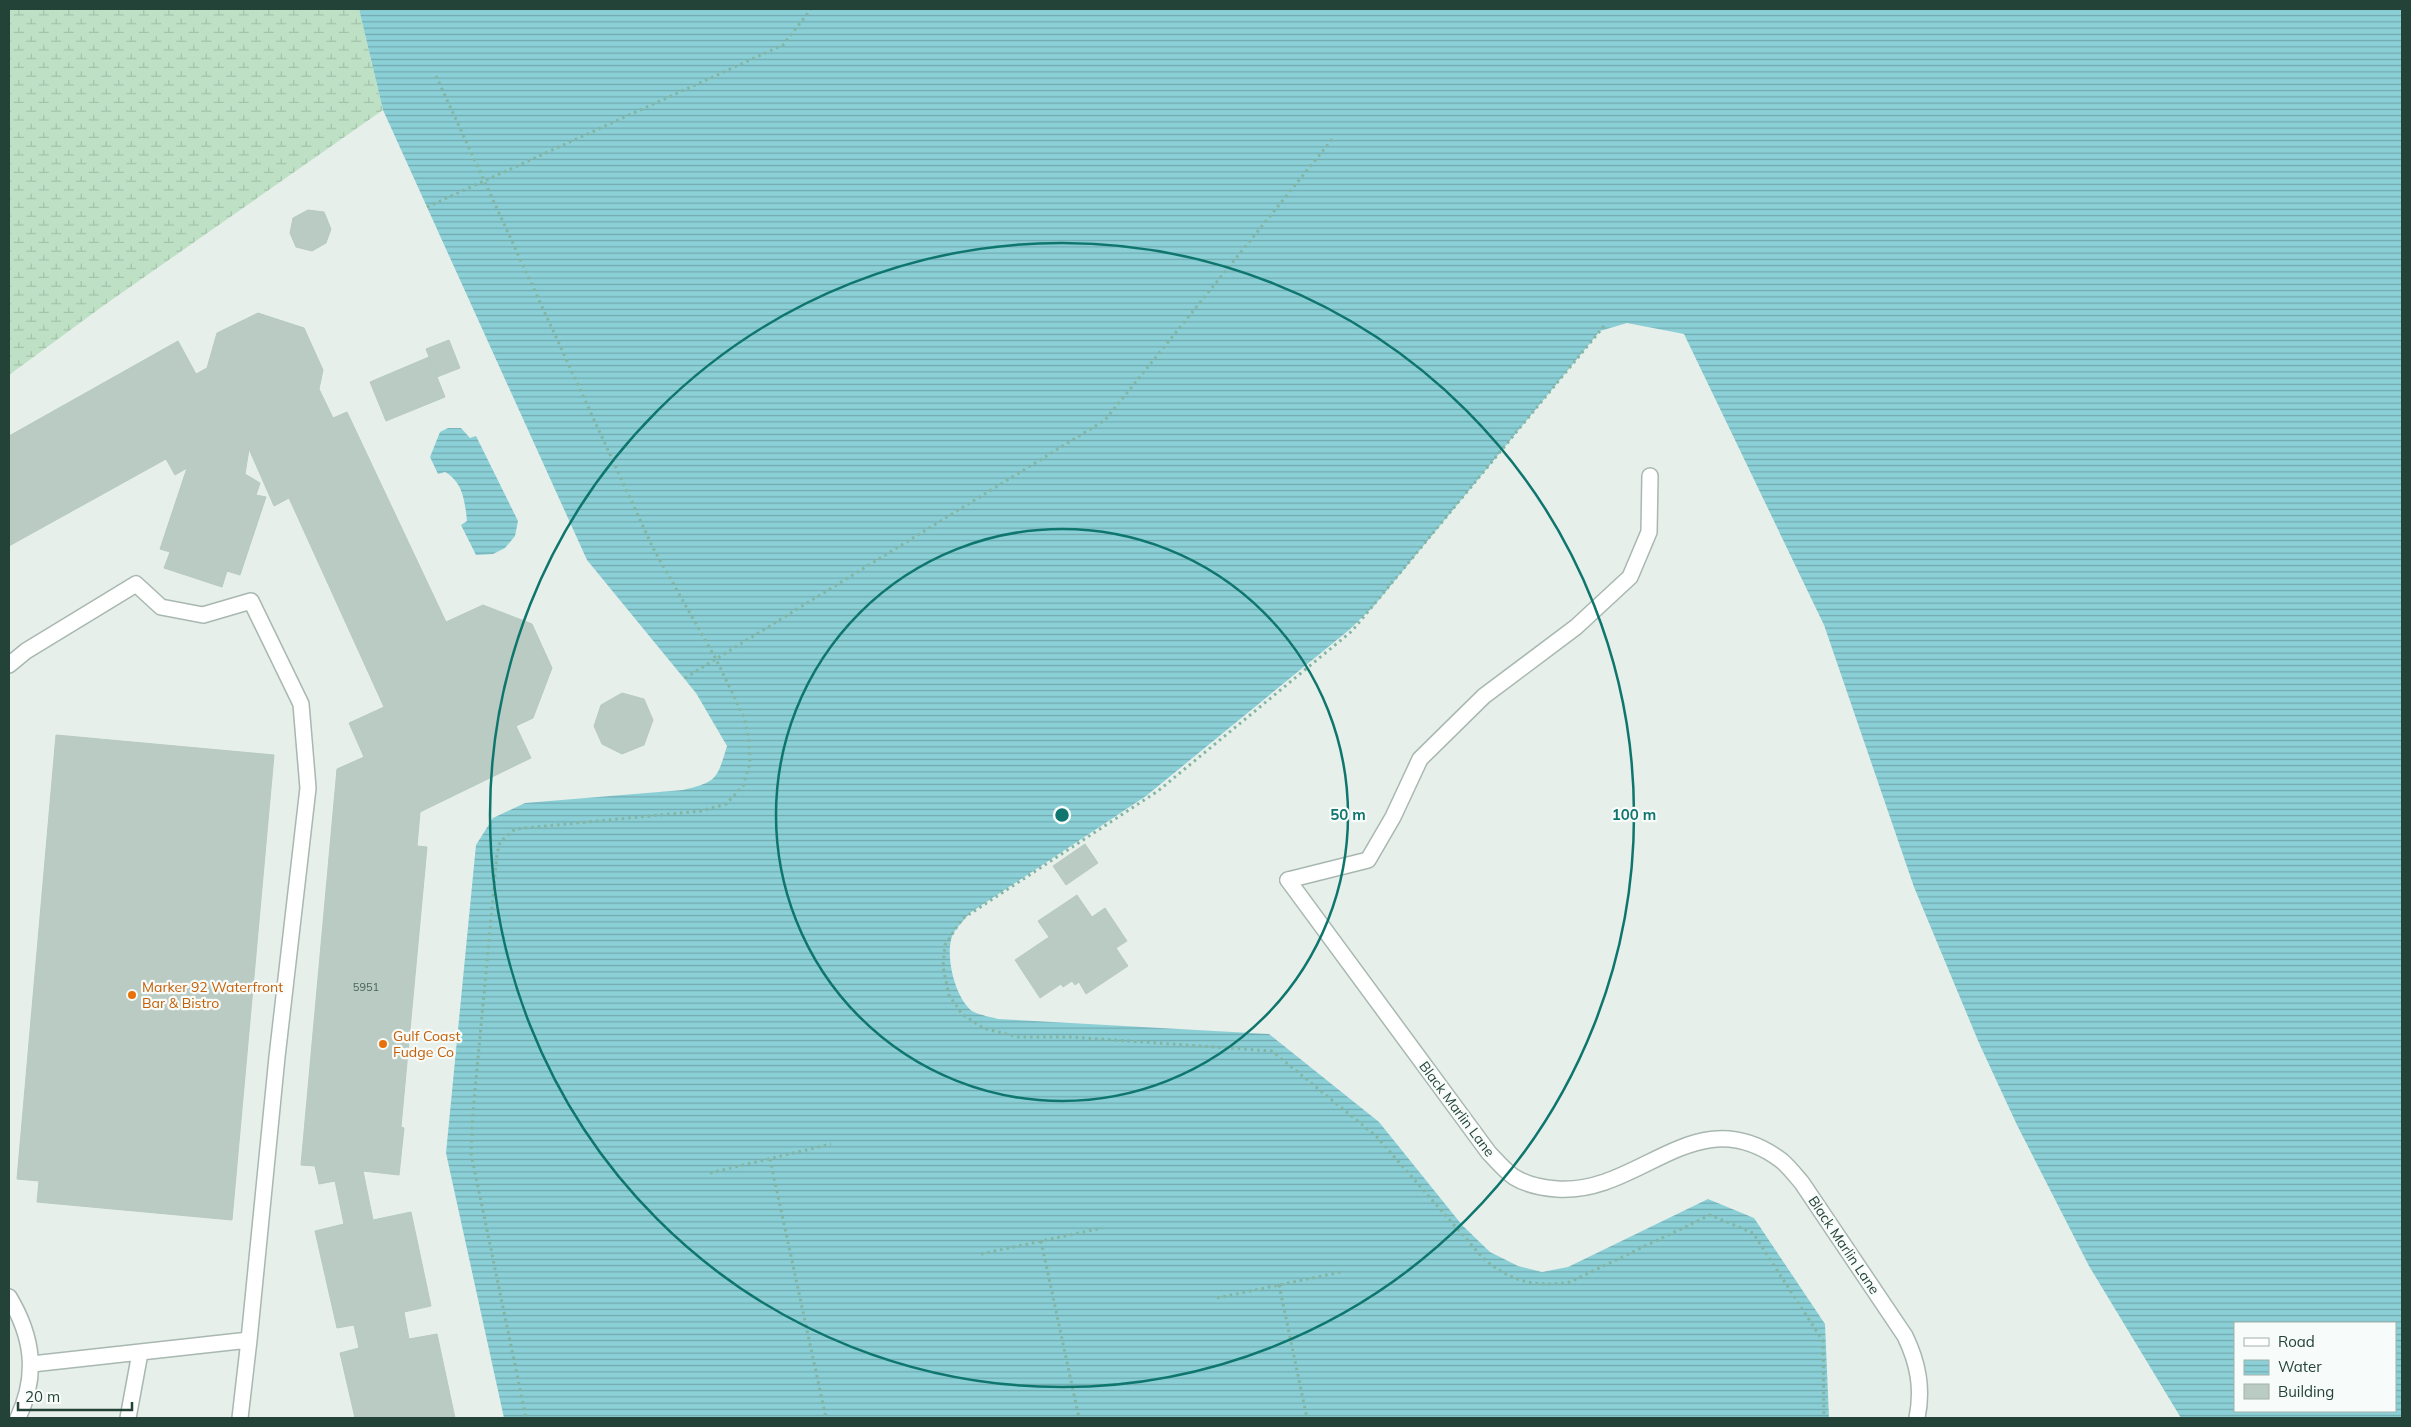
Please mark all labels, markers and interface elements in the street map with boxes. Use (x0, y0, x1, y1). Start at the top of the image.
text: 50 m (1330, 805, 1366, 824)
text: 100 m (1612, 805, 1656, 824)
centre of rings (1053, 806, 1071, 824)
place label: Marker 92 Waterfront Bar & Bistro (142, 978, 283, 1012)
house number: 5951 (353, 980, 379, 994)
marker: Marker 92 Waterfront Bar & Bistro (126, 989, 138, 1001)
place label: Gulf Coast Fudge Co (393, 1027, 460, 1061)
marker: Gulf Coast Fudge Co (377, 1038, 389, 1050)
street label: Black Marlin Lane (1415, 1058, 1499, 1160)
street label: Black Marlin Lane (1804, 1192, 1884, 1298)
legend (2234, 1322, 2396, 1412)
text: Road (2278, 1332, 2315, 1351)
text: Water (2278, 1357, 2322, 1376)
scale bar (18, 1380, 131, 1412)
text: Building (2278, 1382, 2334, 1401)
text: 20 m (25, 1387, 60, 1406)

